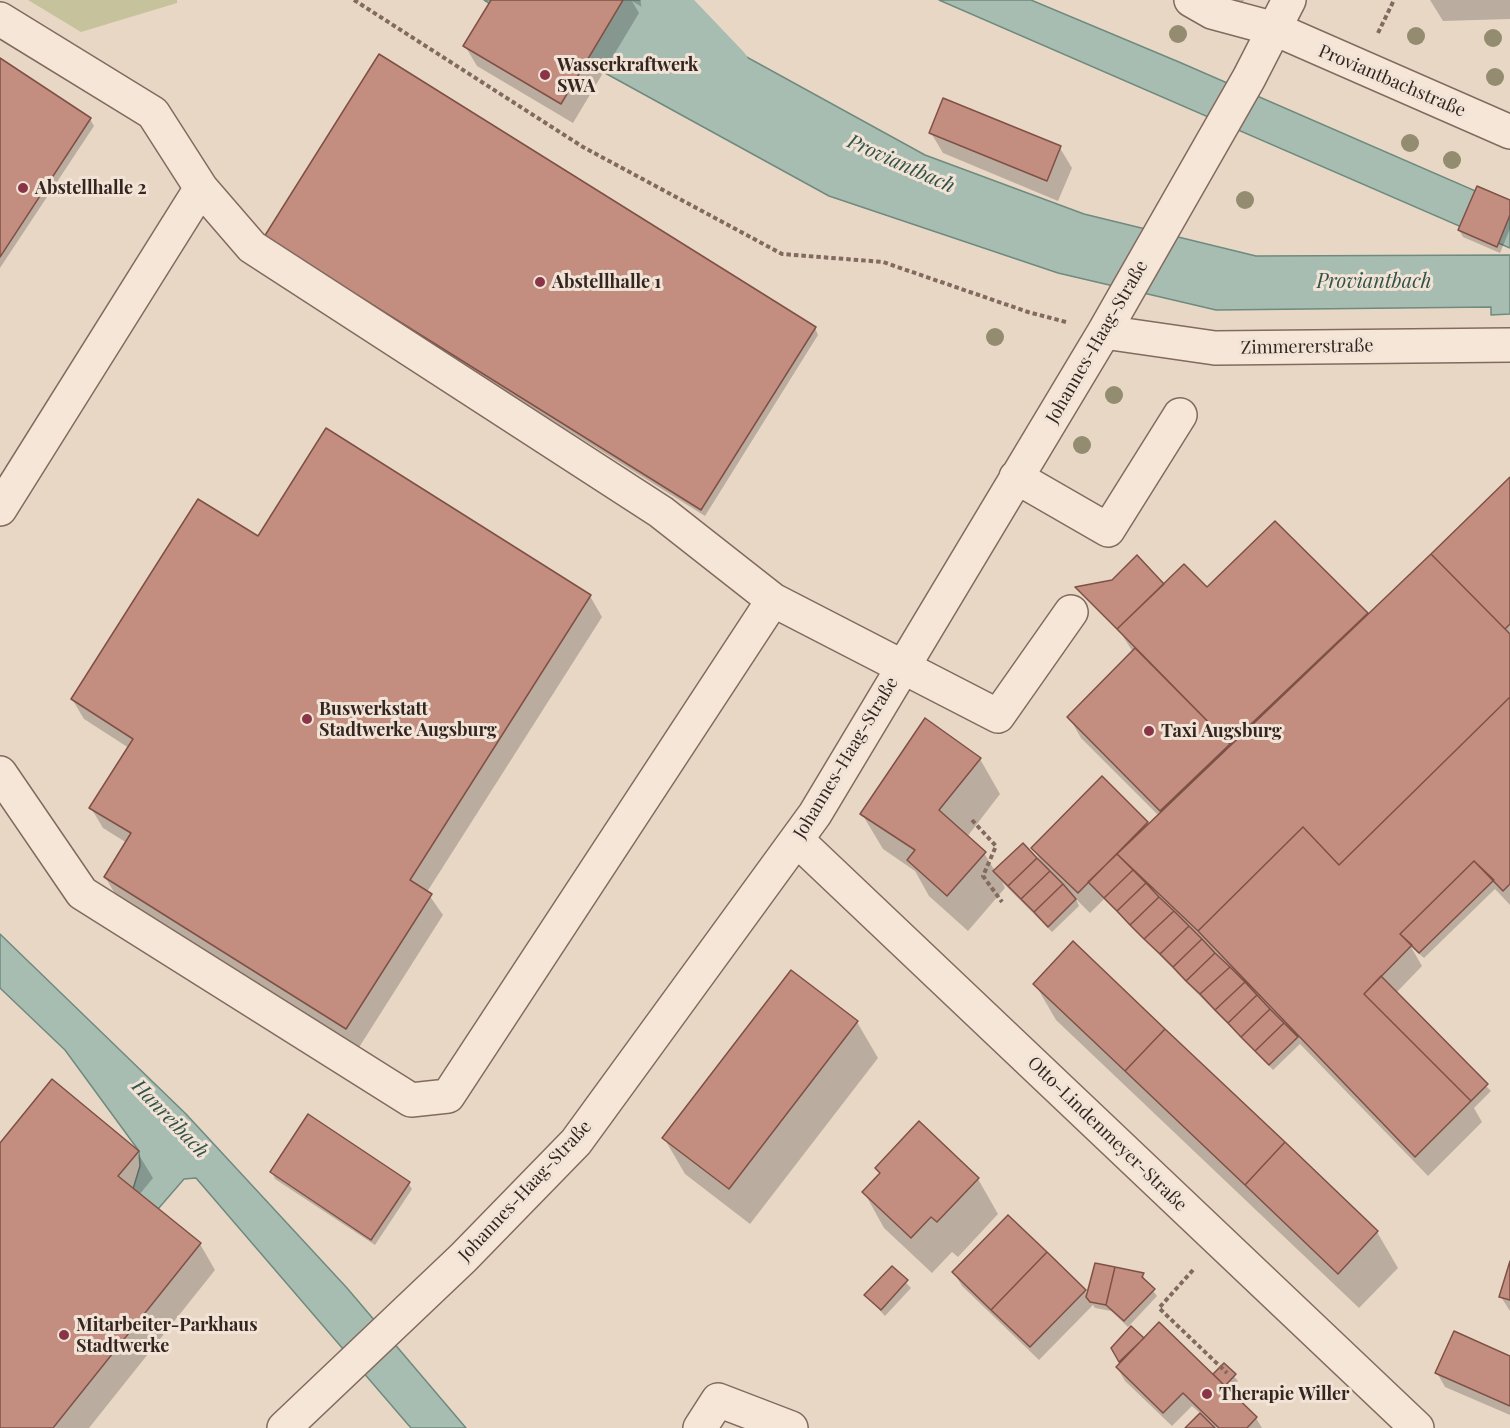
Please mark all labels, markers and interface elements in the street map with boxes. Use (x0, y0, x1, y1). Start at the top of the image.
street label: Proviantbachstraße (1315, 40, 1469, 122)
place label: Wasserkraftwerk SWA (557, 54, 698, 97)
marker: Wasserkraftwerk SWA (538, 68, 552, 82)
water label: Proviantbach (844, 130, 958, 198)
place label: Abstellhalle 2 (35, 177, 147, 199)
marker: Abstellhalle 2 (16, 181, 30, 195)
street label: Johannes-Haag-Straße (1041, 257, 1153, 427)
water label: Proviantbach (1316, 270, 1432, 294)
place label: Abstellhalle 1 (552, 271, 661, 293)
marker: Abstellhalle 1 (533, 275, 547, 289)
street label: Zimmererstraße (1240, 335, 1374, 359)
street label: Johannes-Haag-Straße (789, 673, 903, 843)
place label: Buswerkstatt Stadtwerke Augsburg (319, 698, 497, 740)
marker: Buswerkstatt Stadtwerke Augsburg (300, 712, 314, 726)
place label: Taxi Augsburg (1161, 720, 1282, 742)
marker: Taxi Augsburg (1142, 724, 1156, 738)
street label: Otto-Lindenmeyer-Straße (1023, 1052, 1191, 1216)
water label: Hanreibach (127, 1075, 213, 1163)
street label: Johannes-Haag-Straße (454, 1116, 596, 1266)
place label: Mitarbeiter-Parkhaus Stadtwerke (76, 1314, 258, 1356)
marker: Mitarbeiter-Parkhaus Stadtwerke (57, 1328, 71, 1342)
place label: Therapie Willer (1219, 1383, 1349, 1405)
marker: Therapie Willer (1200, 1387, 1214, 1401)

